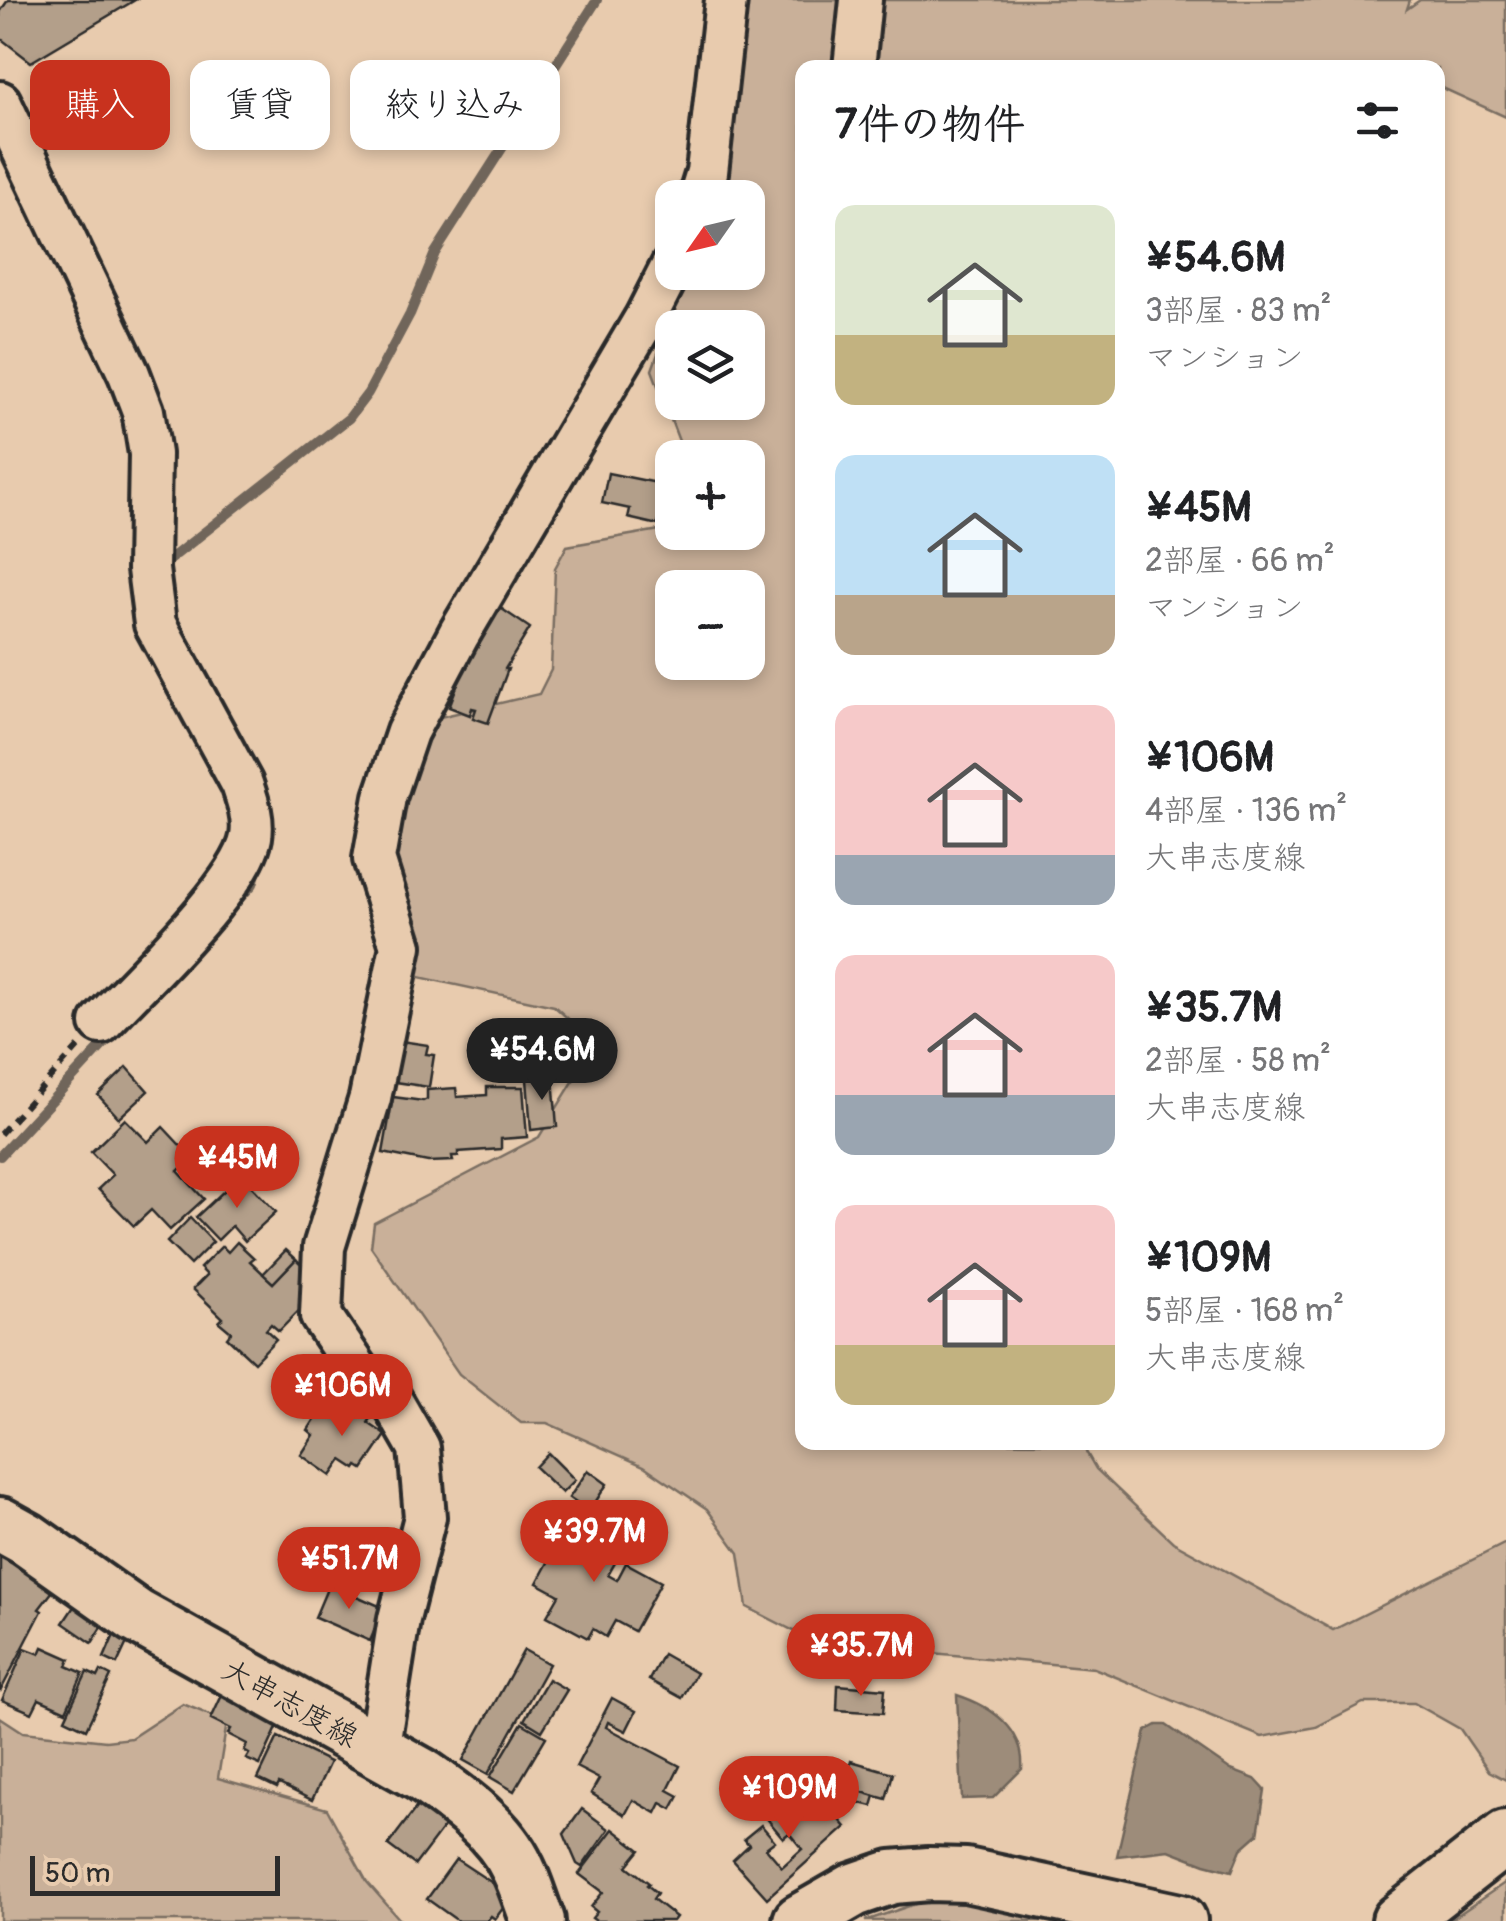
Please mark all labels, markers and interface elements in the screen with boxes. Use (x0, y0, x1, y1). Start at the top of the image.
chip: 購入 (30, 60, 170, 150)
chip: 賃貸 (190, 60, 330, 150)
chip: 絞り込み (350, 60, 560, 150)
icon: filters (1350, 93, 1405, 148)
text: 7件の物件 (835, 99, 1025, 151)
north arrow (655, 180, 765, 290)
map controls (655, 180, 765, 680)
text: ¥54.6M (1145, 232, 1285, 284)
icon: home (915, 245, 1035, 365)
text: 3部屋 · 83 m² (1145, 291, 1331, 331)
button: layers (655, 310, 765, 420)
text: マンション (1145, 338, 1304, 378)
button: + (655, 440, 765, 550)
text: ¥45M (1145, 482, 1252, 534)
icon: home (915, 495, 1035, 615)
text: 2部屋 · 66 m² (1145, 541, 1335, 581)
button: − (655, 570, 765, 680)
text: マンション (1145, 588, 1304, 628)
text: ¥106M (1145, 732, 1274, 784)
icon: home (915, 745, 1035, 865)
text: 4部屋 · 136 m² (1145, 791, 1347, 831)
text: 大串志度線 (1145, 838, 1305, 878)
text: ¥35.7M (1145, 982, 1282, 1034)
icon: home (915, 995, 1035, 1115)
pin: ¥54.6M (461, 1018, 623, 1103)
text: ¥54.6M (489, 1030, 595, 1070)
text: 2部屋 · 58 m² (1145, 1041, 1331, 1081)
text: 大串志度線 (1145, 1088, 1305, 1128)
pin: ¥45M (178, 1126, 296, 1211)
text: ¥45M (196, 1138, 278, 1178)
text: ¥109M (1145, 1232, 1271, 1284)
icon: home (915, 1245, 1035, 1365)
text: 5部屋 · 168 m² (1145, 1291, 1344, 1331)
text: 大串志度線 (1145, 1338, 1305, 1378)
pin: ¥106M (272, 1354, 412, 1439)
text: ¥106M (293, 1366, 391, 1406)
pin: ¥39.7M (513, 1500, 675, 1585)
text: ¥39.7M (542, 1512, 646, 1552)
pin: ¥51.7M (268, 1527, 430, 1612)
text: ¥51.7M (299, 1539, 399, 1579)
pin: ¥35.7M (780, 1614, 942, 1699)
text: ¥35.7M (809, 1626, 913, 1666)
street label: 大串志度線 (215, 1651, 364, 1756)
pin: ¥109M (719, 1756, 859, 1841)
text: ¥109M (741, 1768, 837, 1808)
scale bar (30, 1851, 280, 1896)
text: 50 m (45, 1856, 110, 1891)

